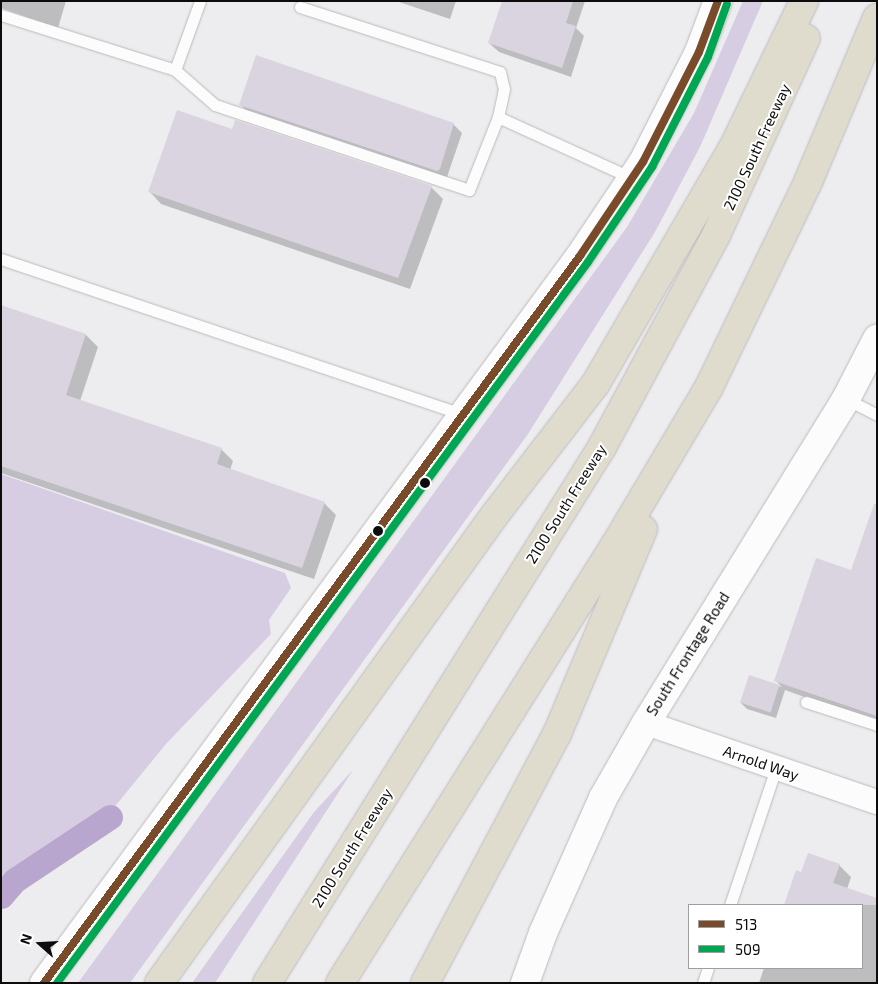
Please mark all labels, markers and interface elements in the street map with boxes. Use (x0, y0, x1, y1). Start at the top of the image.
street label: 2100 South Freeway (720, 81, 794, 213)
street label: 2100 South Freeway (522, 441, 610, 567)
unlabelled marker (420, 478, 430, 488)
unlabelled marker (373, 526, 383, 536)
street label: South Frontage Road (643, 589, 733, 719)
street label: Arnold Way (721, 742, 801, 784)
street label: 2100 South Freeway (308, 785, 396, 911)
legend (688, 904, 863, 969)
text: 513 (735, 915, 757, 933)
north arrow (15, 919, 65, 969)
text: N (16, 931, 35, 947)
text: 509 (735, 940, 761, 958)

